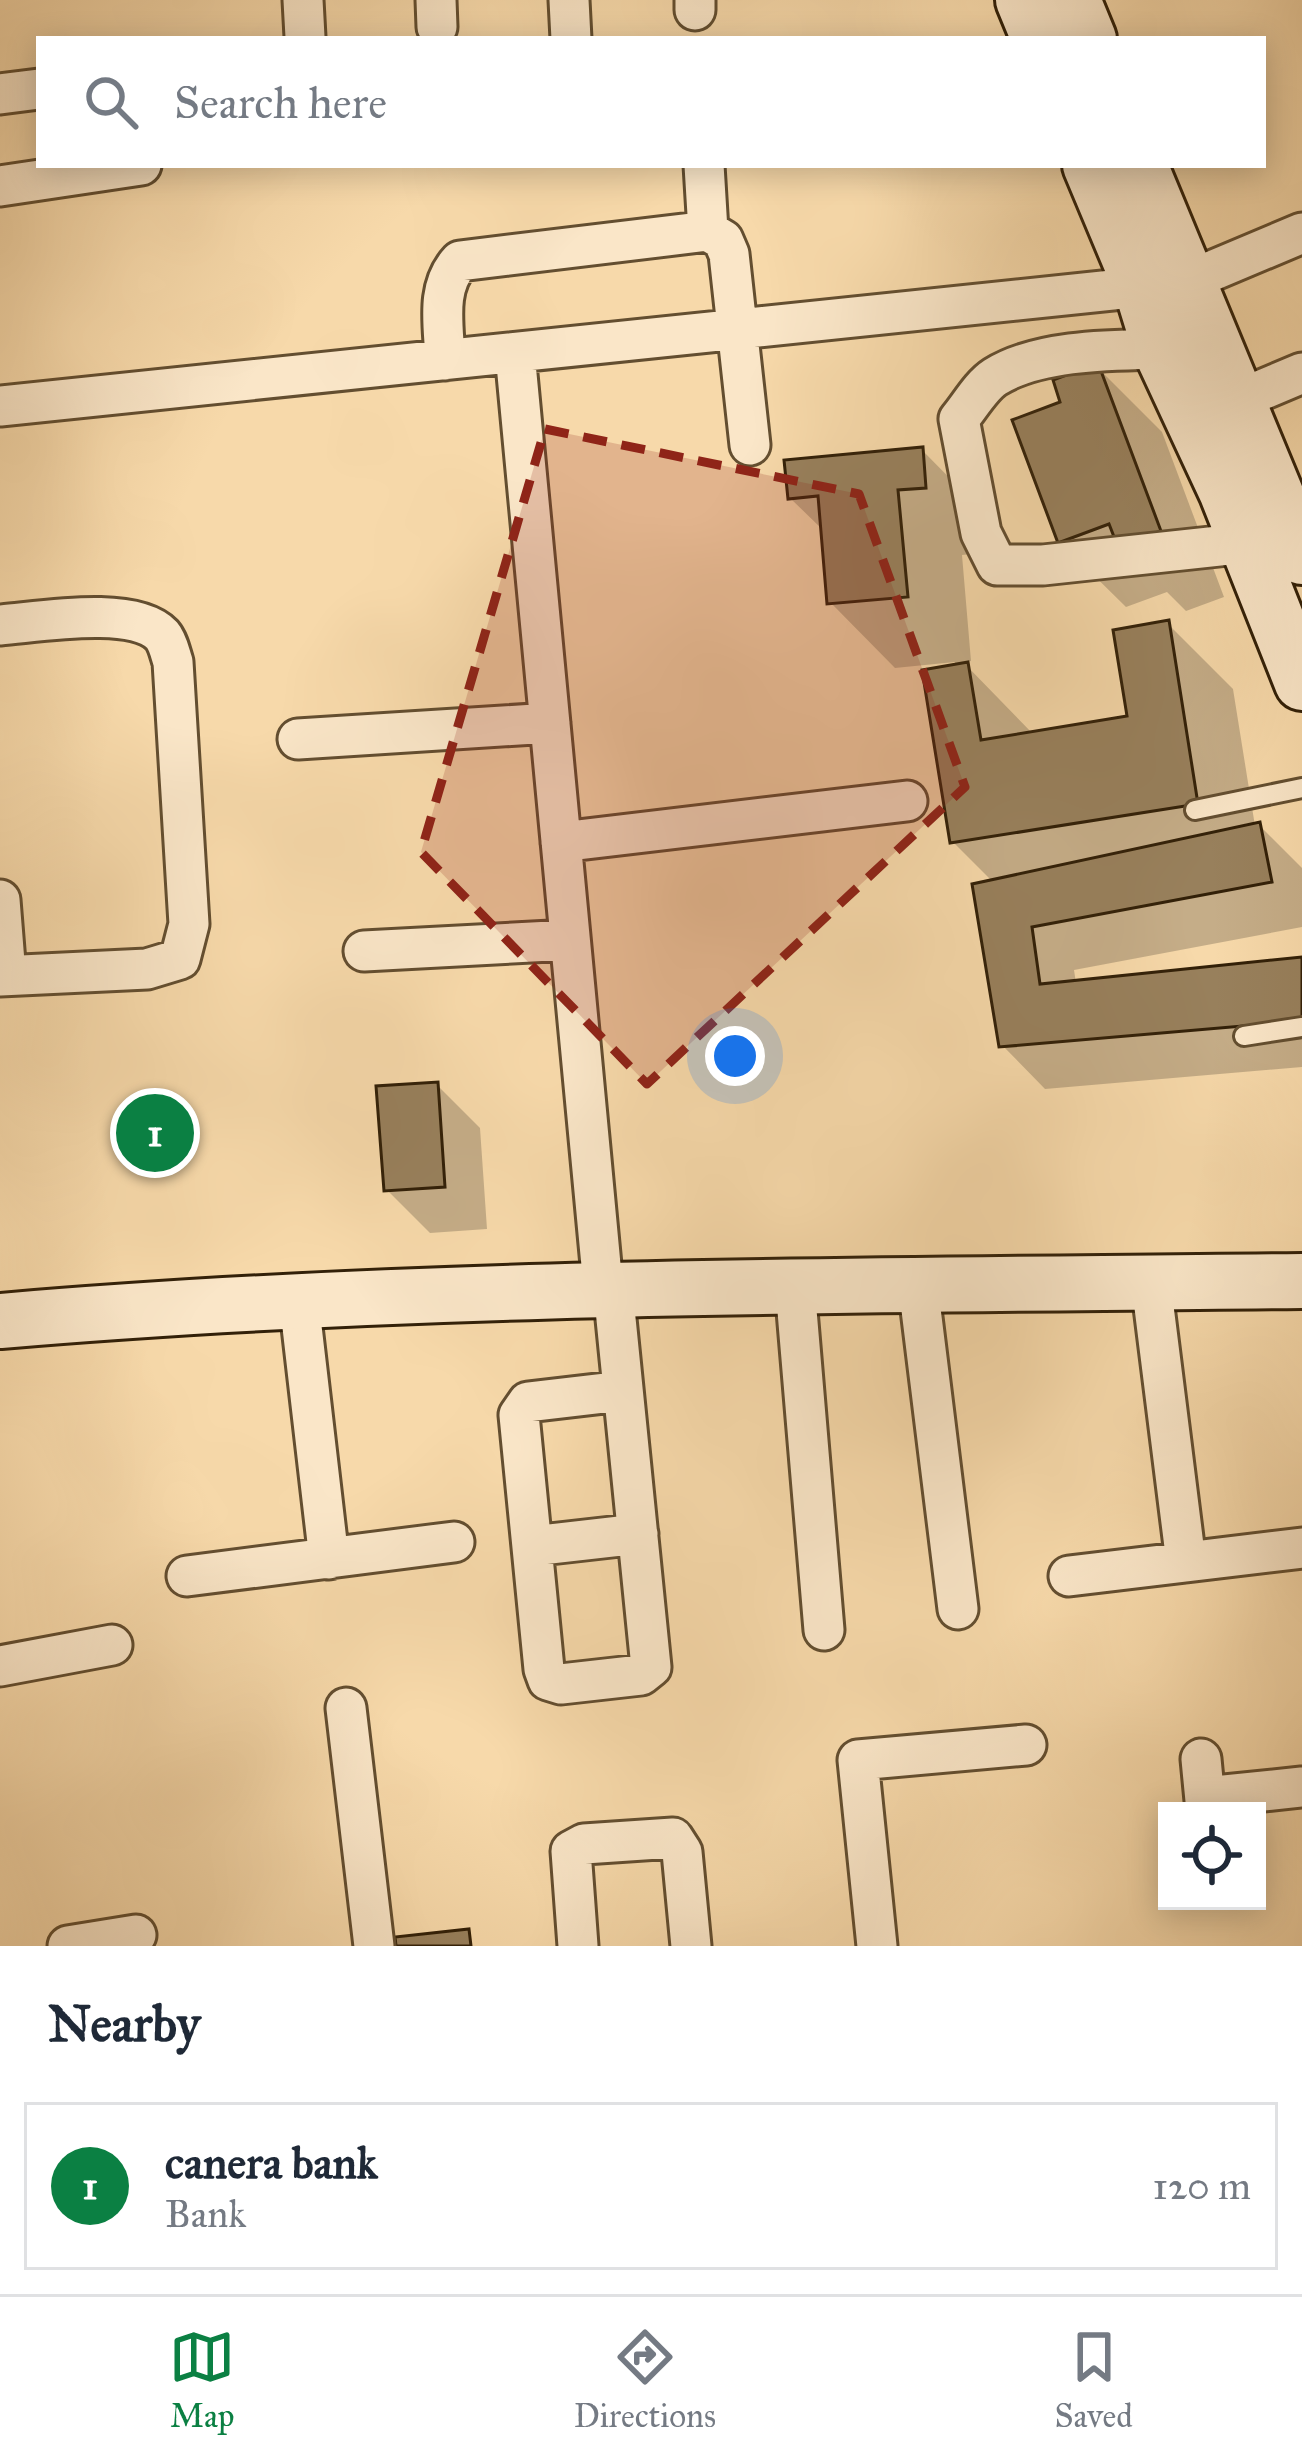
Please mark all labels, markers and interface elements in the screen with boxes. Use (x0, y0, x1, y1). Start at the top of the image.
search box (36, 36, 1266, 168)
icon: search (78, 69, 144, 135)
text: Search here (174, 75, 387, 130)
your location (705, 1026, 765, 1086)
pin: 1 (116, 1088, 194, 1178)
map controls (1158, 1802, 1266, 1910)
button: locate (1158, 1802, 1266, 1910)
text: Nearby (48, 1993, 200, 2055)
text: canera bank (165, 2135, 378, 2190)
text: 1 (82, 2162, 98, 2210)
text: 120 m (1152, 2162, 1251, 2210)
text: Bank (165, 2190, 246, 2238)
tab: Map (169, 2324, 235, 2436)
tab: Directions (574, 2324, 716, 2436)
tab: Saved (1054, 2324, 1133, 2436)

